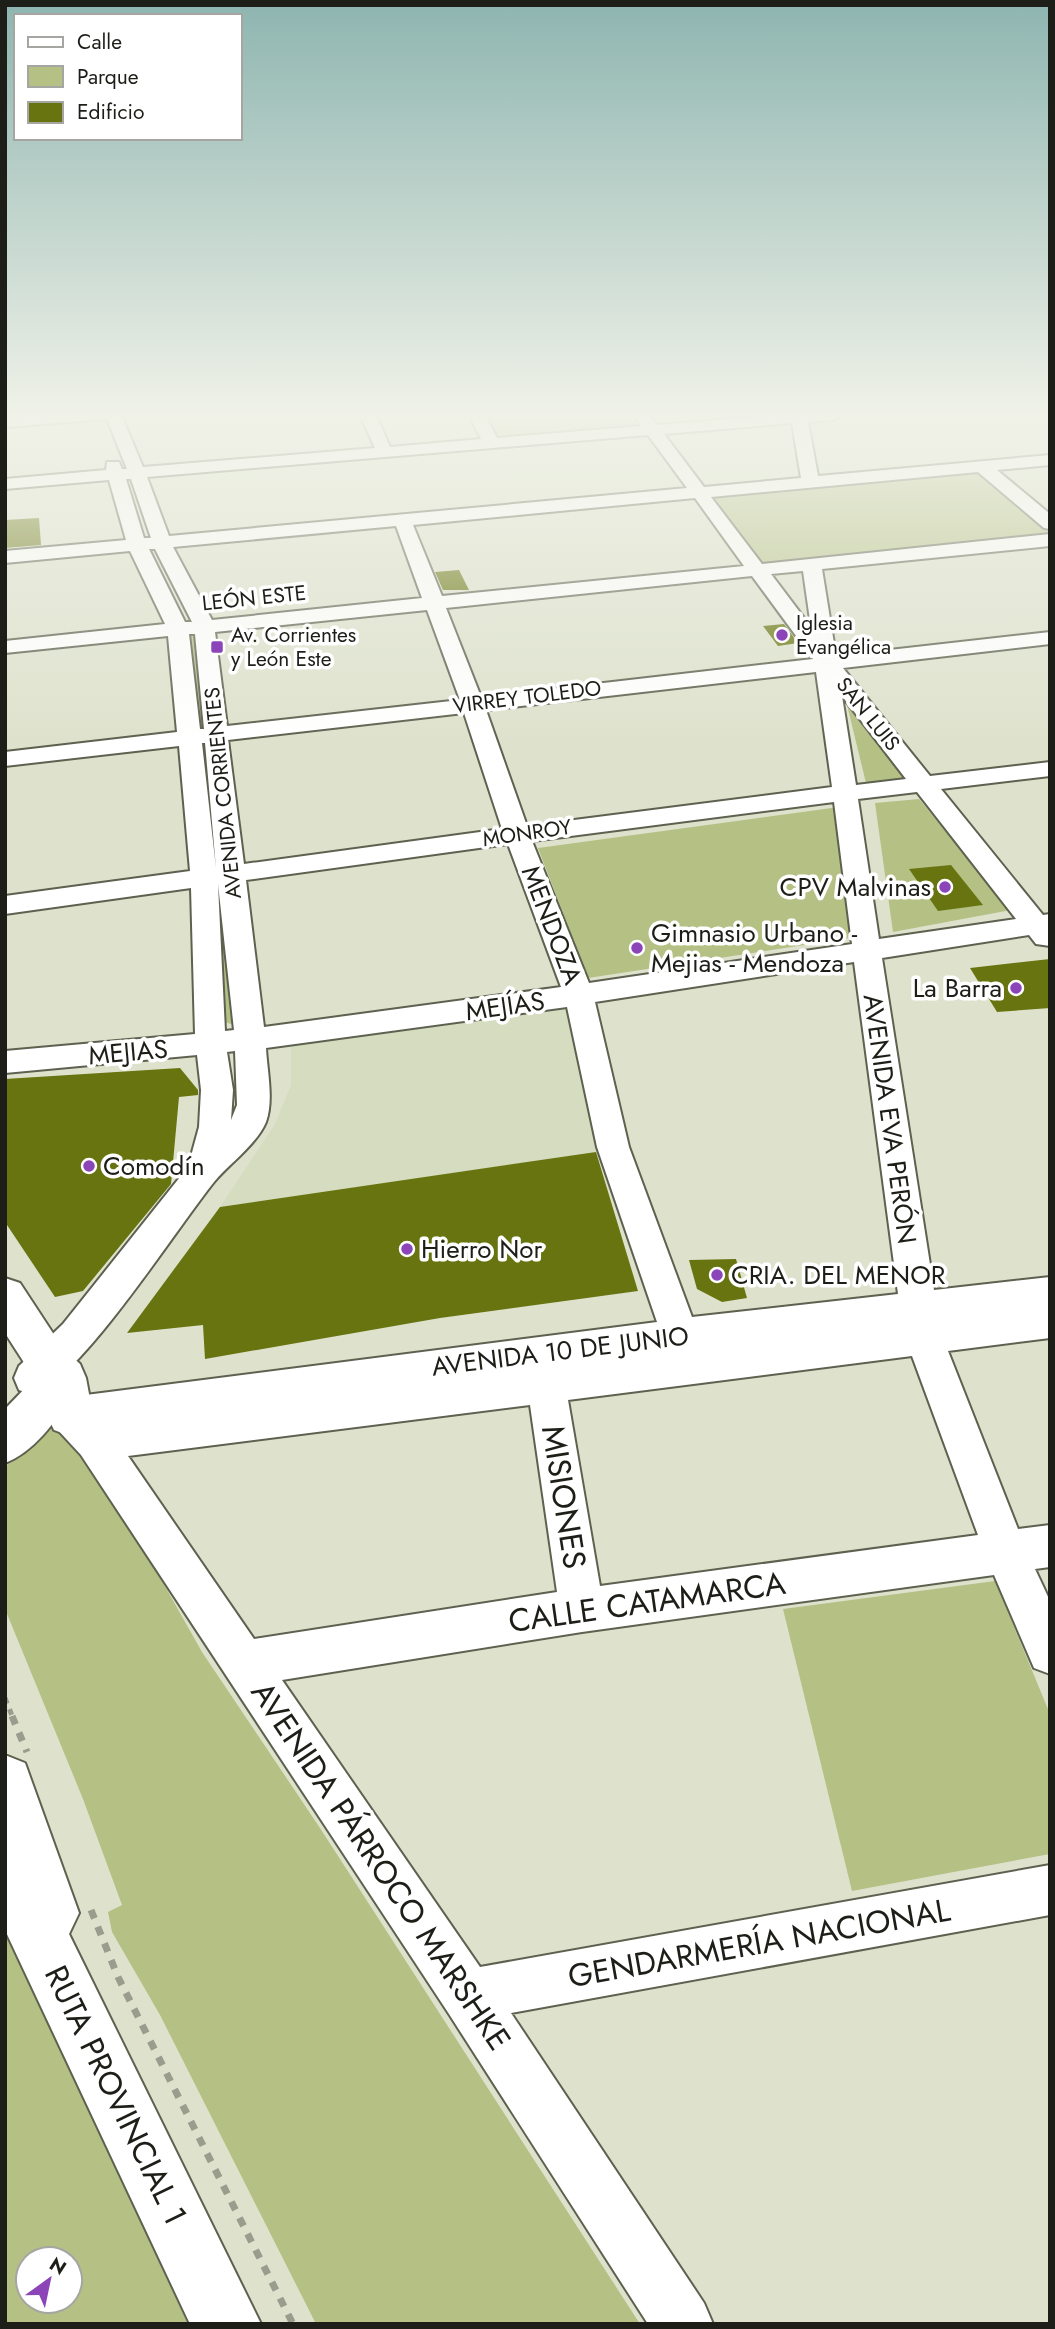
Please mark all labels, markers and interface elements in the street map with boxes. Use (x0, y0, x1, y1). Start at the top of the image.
legend (14, 14, 242, 140)
text: Calle (77, 27, 122, 57)
text: Parque (77, 62, 139, 92)
text: Edificio (77, 97, 144, 127)
street label: LEÓN ESTE (200, 578, 308, 618)
place label: Iglesia Evangélica (796, 608, 891, 662)
place label: Av. Corrientes y León Este (231, 620, 356, 674)
marker: Iglesia Evangélica (774, 627, 790, 643)
marker: Av. Corrientes y León Este (209, 639, 225, 655)
street label: SAN LUIS (829, 671, 907, 757)
street label: VIRREY TOLEDO (451, 673, 603, 721)
street label: AVENIDA CORRIENTES (197, 686, 249, 900)
street label: MONROY (481, 812, 574, 854)
street label: MENDOZA (512, 860, 592, 991)
place label: CPV Malvinas (780, 868, 931, 906)
marker: CPV Malvinas (937, 879, 953, 895)
place label: Gimnasio Urbano - Mejias - Mendoza (651, 914, 858, 982)
marker: Gimnasio Urbano - Mejias - Mendoza (629, 940, 645, 956)
place label: La Barra (913, 969, 1002, 1007)
marker: La Barra (1008, 980, 1024, 996)
street label: MEJÍAS (463, 982, 547, 1030)
street label: AVENIDA EVA PERÓN (854, 992, 926, 1246)
street label: MEJIAS (87, 1030, 169, 1074)
place label: Comodín (103, 1147, 205, 1185)
marker: Comodín (81, 1158, 97, 1174)
place label: Hierro Nor (421, 1230, 543, 1268)
marker: Hierro Nor (399, 1241, 415, 1257)
place label: CRIA. DEL MENOR (731, 1256, 946, 1294)
marker: CRIA. DEL MENOR (709, 1267, 725, 1283)
street label: AVENIDA 10 DE JUNIO (429, 1316, 691, 1386)
street label: MISIONES (530, 1422, 598, 1572)
street label: CALLE CATAMARCA (506, 1560, 788, 1644)
street label: AVENIDA PÁRROCO MARSHKE (240, 1672, 522, 2060)
street label: GENDARMERÍA NACIONAL (564, 1887, 954, 1999)
street label: RUTA PROVINCIAL 1 (33, 1958, 199, 2232)
north arrow (14, 2245, 84, 2315)
text: N (44, 2251, 72, 2282)

